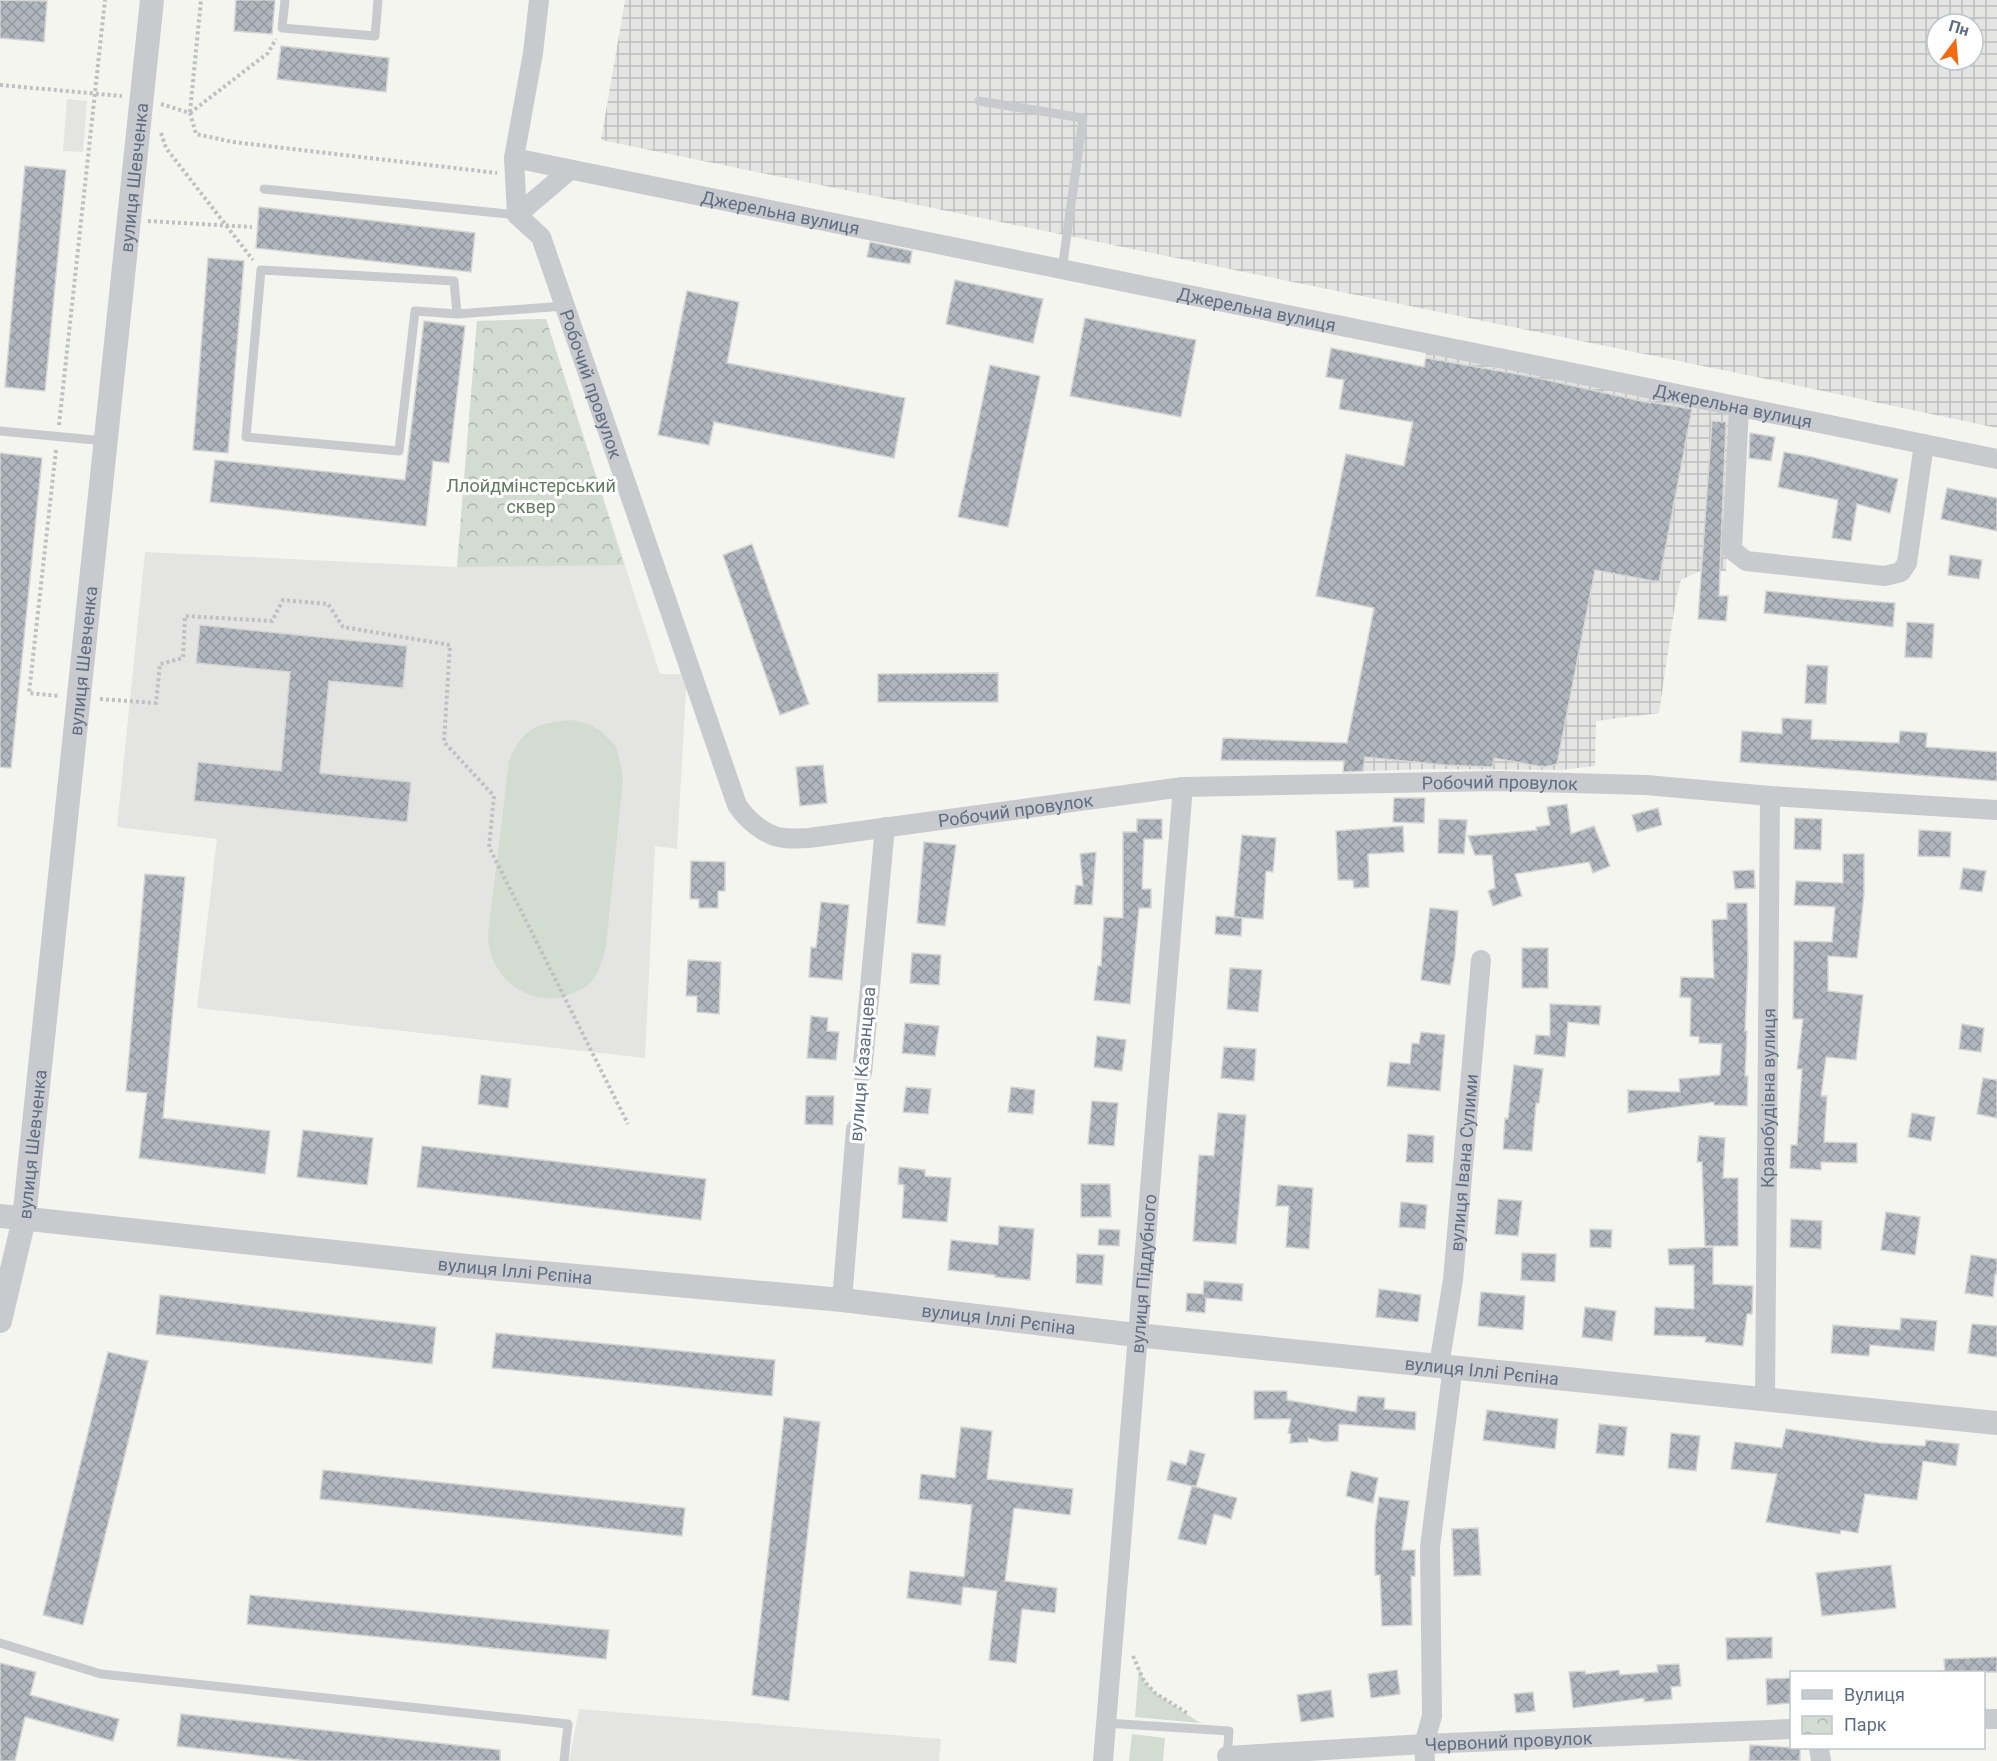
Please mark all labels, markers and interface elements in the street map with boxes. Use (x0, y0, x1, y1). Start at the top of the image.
north arrow (1925, 12, 1985, 72)
text: Пн (1947, 16, 1971, 40)
street label: вулиця Шевченка (115, 102, 152, 253)
street label: Джерельна вулиця (700, 186, 862, 238)
street label: Джерельна вулиця (1176, 282, 1338, 335)
street label: Робочий провулок (556, 307, 627, 461)
street label: Джерельна вулиця (1652, 379, 1814, 432)
park label: Ллойдмінстерський сквер (446, 475, 616, 517)
street label: вулиця Шевченка (64, 585, 101, 737)
street label: Робочий провулок (1422, 770, 1579, 794)
street label: Робочий провулок (937, 789, 1095, 831)
street label: вулиця Казанцева (845, 986, 879, 1142)
street label: Кранобудівна вулиця (1756, 1008, 1779, 1188)
street label: вулиця Шевченка (14, 1068, 50, 1220)
street label: вулиця Івана Сулими (1445, 1073, 1482, 1252)
street label: вулиця Піддубного (1126, 1193, 1160, 1354)
street label: вулиця Іллі Рєпіна (437, 1253, 593, 1288)
street label: вулиця Іллі Рєпіна (921, 1299, 1077, 1338)
street label: вулиця Іллі Рєпіна (1404, 1352, 1560, 1389)
legend (1790, 1671, 1985, 1749)
text: Вулиця (1844, 1684, 1905, 1705)
text: Парк (1844, 1714, 1887, 1735)
street label: Червоний провулок (1424, 1727, 1593, 1754)

